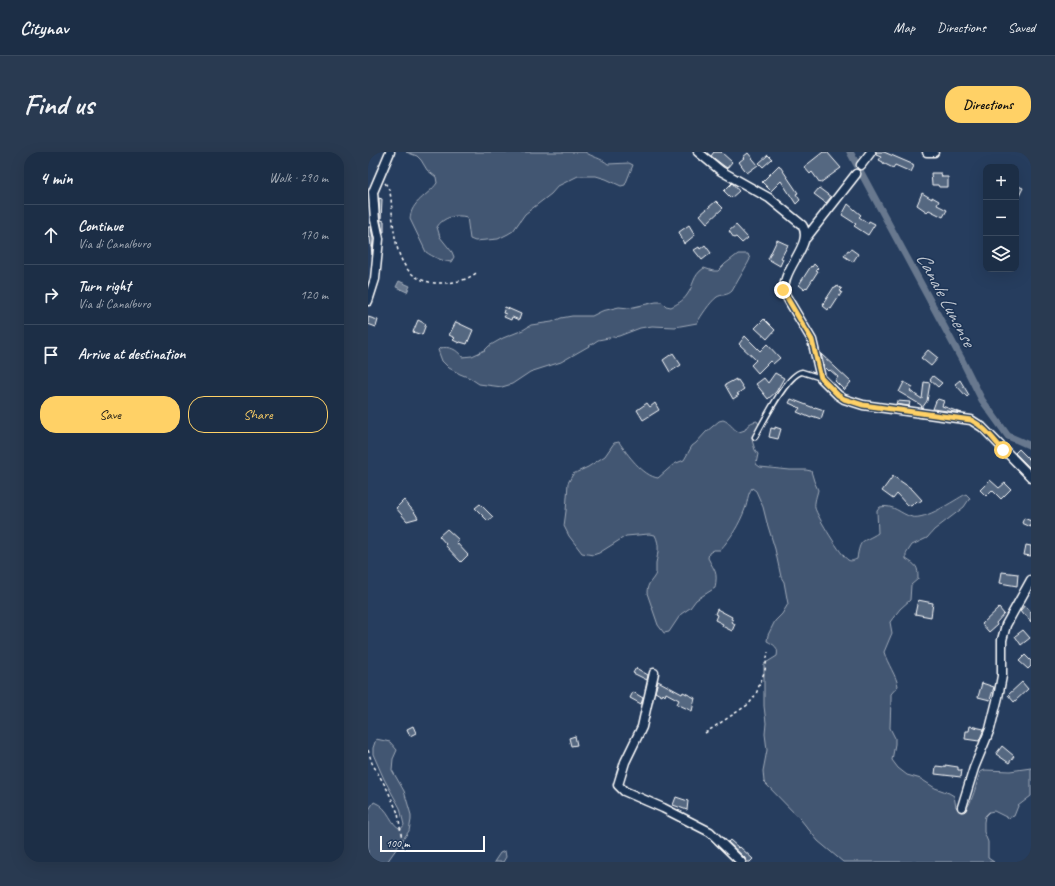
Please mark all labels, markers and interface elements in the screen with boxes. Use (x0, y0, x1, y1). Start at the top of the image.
text: Citynav (20, 16, 68, 40)
text: Map (894, 19, 915, 36)
text: Directions (937, 19, 986, 36)
text: Saved (1008, 19, 1035, 36)
button: Directions (945, 86, 1031, 123)
text: Find us (24, 87, 94, 122)
map controls (983, 164, 1019, 272)
button: + (983, 164, 1019, 200)
text: 4 min (40, 168, 73, 189)
text: Walk · 290 m (269, 170, 328, 186)
button: − (983, 200, 1019, 236)
text: Continue (78, 217, 123, 236)
icon: ahead (40, 224, 62, 246)
text: 170 m (300, 227, 328, 243)
text: Via di Canalburo (78, 236, 151, 252)
button: layers (983, 236, 1019, 272)
water label: Canale Lunense (911, 248, 983, 353)
text: Turn right (78, 277, 131, 296)
route end (774, 281, 792, 299)
icon: right (40, 284, 62, 306)
text: 120 m (300, 287, 328, 303)
text: Via di Canalburo (78, 296, 151, 312)
icon: arrive (40, 344, 62, 366)
text: Arrive at destination (78, 345, 185, 364)
button: Save (40, 396, 180, 433)
button: Share (188, 396, 328, 433)
route start (994, 441, 1012, 459)
scale bar (380, 834, 485, 853)
text: 100 m (386, 836, 410, 850)

